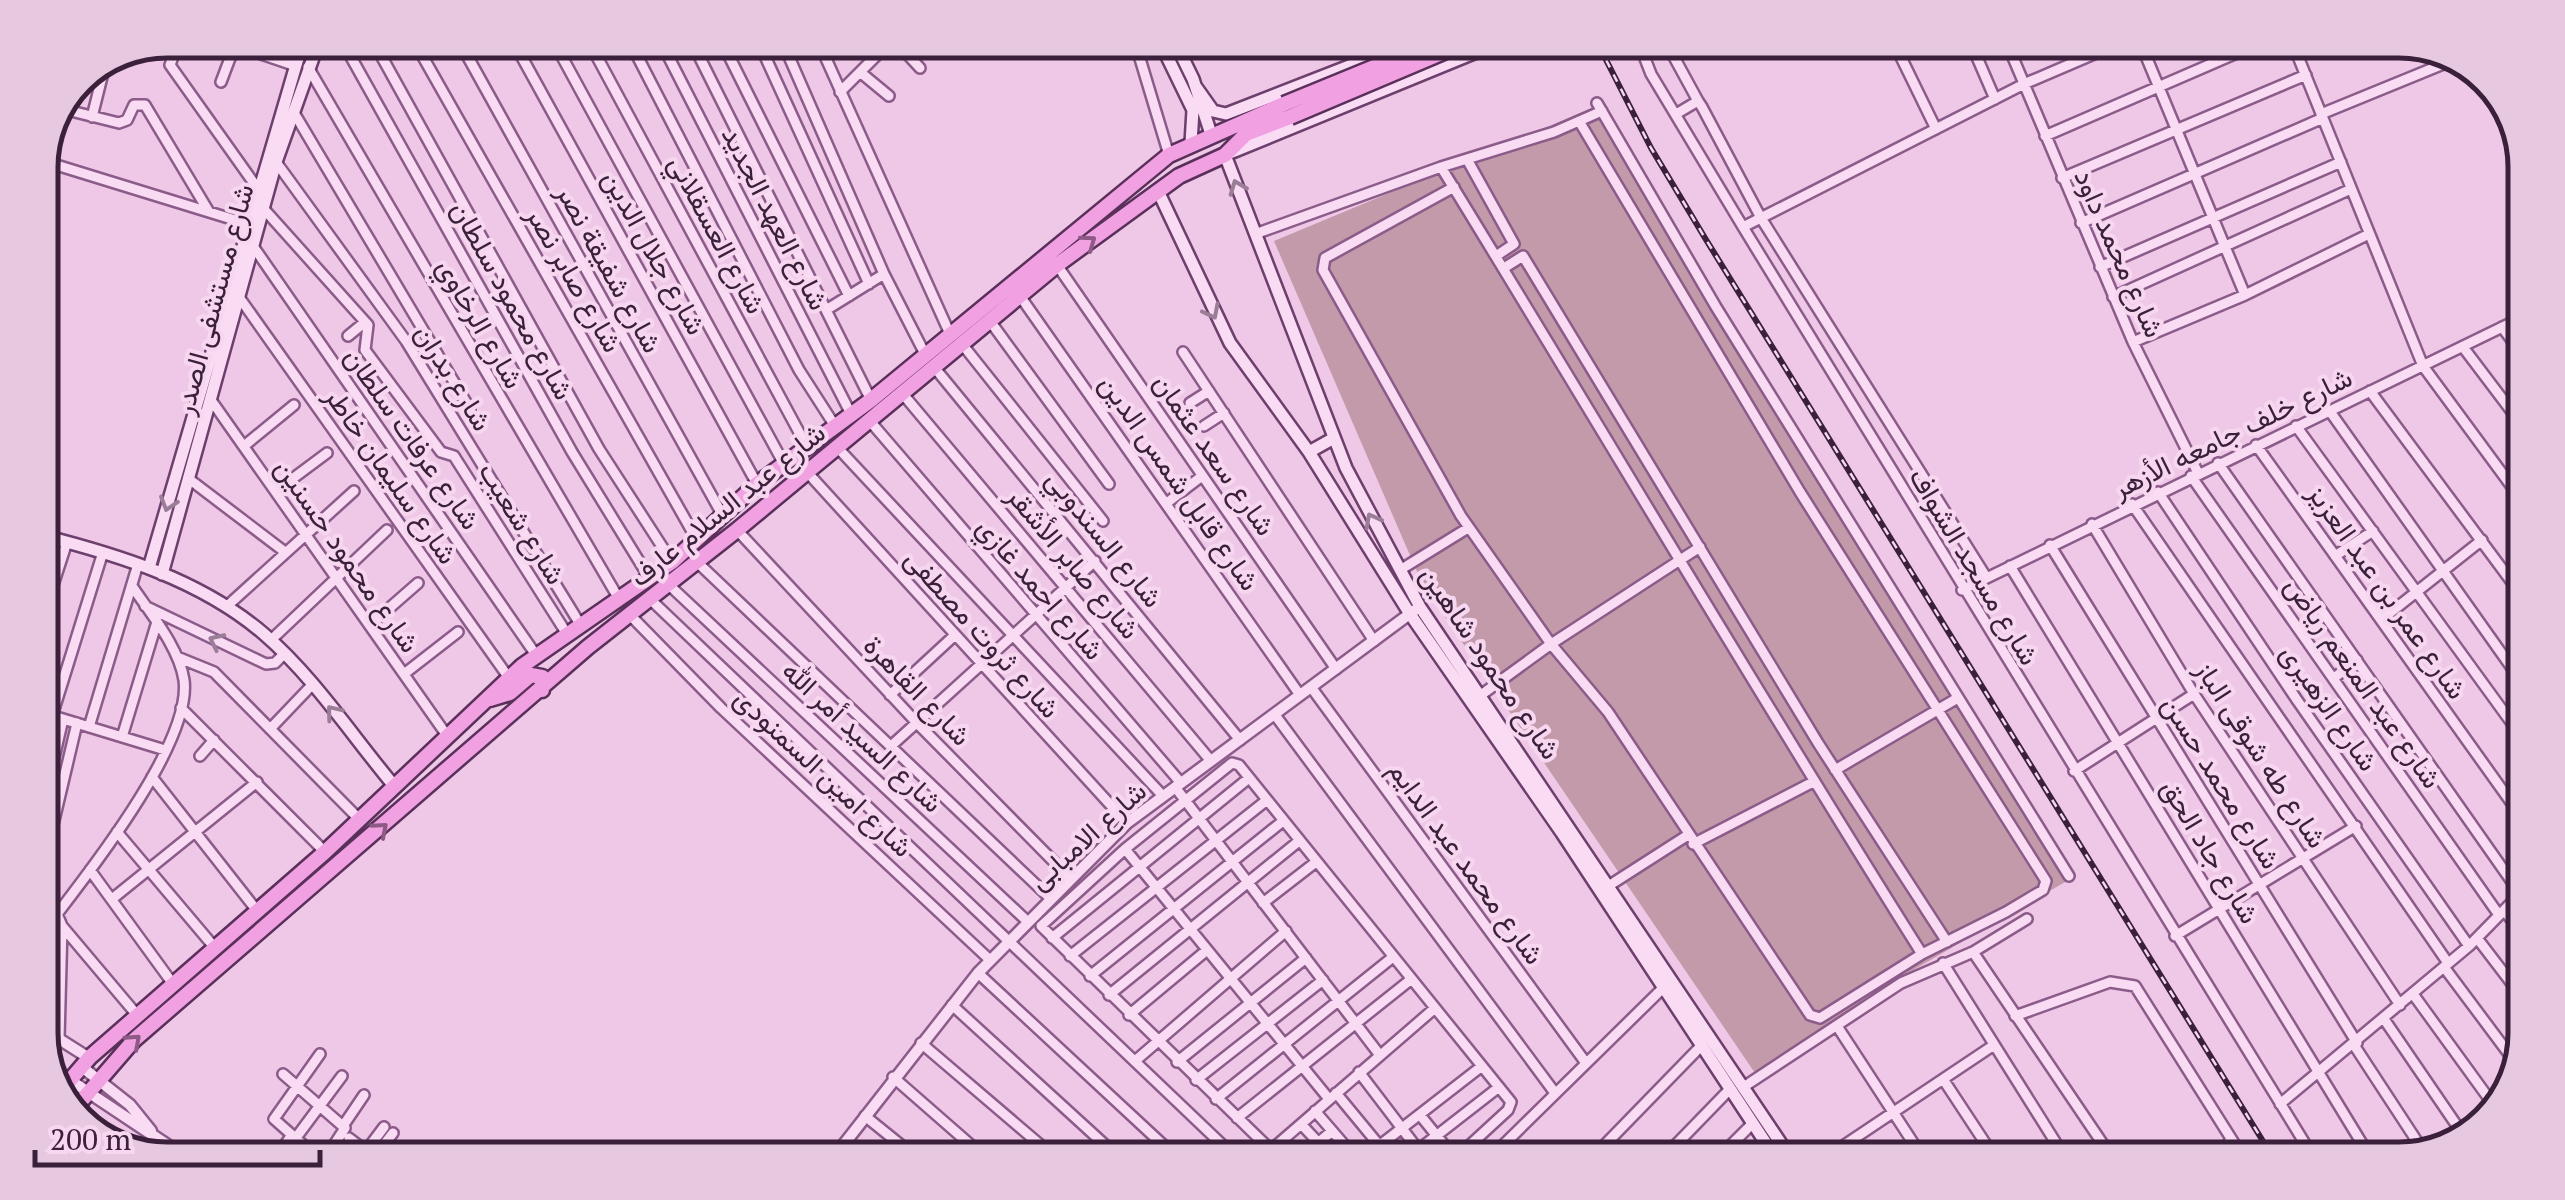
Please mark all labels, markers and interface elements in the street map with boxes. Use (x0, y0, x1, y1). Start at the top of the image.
street label: شارع العهد الجديد (713, 120, 838, 317)
street label: شارع العسقلاني (656, 148, 775, 322)
street label: شارع جلال الدين (594, 163, 715, 341)
street label: شارع محمد داود (2065, 163, 2174, 343)
street label: شارع شفيقة نصر (547, 176, 672, 359)
one-way arrow (1228, 179, 1249, 196)
street label: شارع مستشفى الصدر (164, 180, 263, 420)
street label: شارع محمود سلطان (442, 194, 583, 407)
street label: شارع صابر نصر (517, 198, 632, 359)
one-way arrow (1078, 236, 1096, 253)
street label: شارع الرخاوي (424, 251, 533, 397)
one-way arrow (1200, 302, 1219, 320)
street label: شارع بدران (406, 317, 501, 438)
street label: شارع عرفات سلطان (336, 340, 490, 537)
street label: شارع خلف جامعه الأزهر (2105, 358, 2358, 507)
street label: شارع سعد عثمان (1145, 366, 1285, 543)
street label: شارع قابل شمس الدين (1091, 367, 1269, 598)
street label: شارع سليمان خاطر (316, 378, 467, 572)
street label: شارع عبد السلام عارف (622, 414, 833, 595)
street label: شارع محمود حسنين (266, 451, 429, 660)
street label: شارع شعيب (470, 455, 575, 592)
street label: شارع السندوبي (1034, 461, 1172, 618)
street label: شارع مسجد الشواف (1901, 461, 2049, 672)
street label: شارع عمر بن عبد العزيز (2298, 475, 2476, 706)
street label: شارع صابر الأشقر (998, 477, 1149, 647)
one-way arrow (159, 495, 180, 512)
street label: شارع احمد غازي (965, 509, 1113, 670)
one-way arrow (1364, 513, 1384, 531)
street label: شارع ثروت مصطفى (896, 540, 1069, 726)
street label: شارع محمود شاهين (1412, 558, 1570, 767)
street label: شارع عبد المنعم رياض (2276, 569, 2451, 796)
street label: شارع القاهرة (855, 627, 980, 754)
one-way arrow (208, 633, 226, 653)
street label: شارع الزهيرى (2272, 636, 2387, 779)
street label: شارع السيد أمر الله (774, 652, 951, 821)
street label: شارع طه شوقى الباز (2186, 652, 2336, 855)
street label: شارع امين السمنودى (726, 679, 921, 865)
street label: شارع محمد حسن (2153, 688, 2290, 876)
one-way arrow (327, 705, 345, 723)
street label: شارع محمد عبد الدايم (1380, 753, 1553, 972)
street label: شارع الامبابى (1020, 772, 1154, 899)
street label: شارع جاد الحق (2152, 772, 2269, 931)
one-way arrow (369, 823, 388, 841)
one-way arrow (123, 1035, 141, 1053)
scale bar (35, 1105, 320, 1167)
text: 200 m (50, 1119, 131, 1159)

